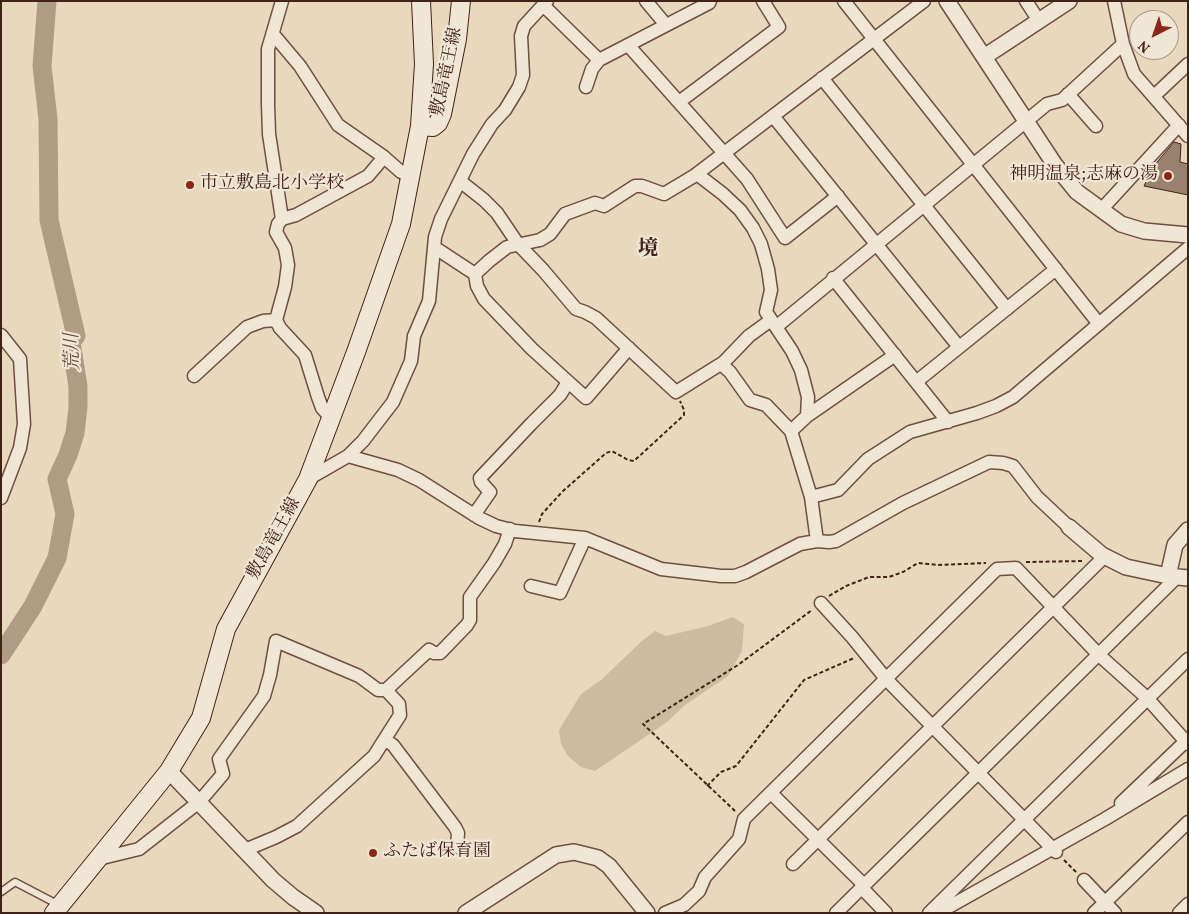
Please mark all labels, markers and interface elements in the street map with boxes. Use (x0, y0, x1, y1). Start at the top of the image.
north arrow (1129, 10, 1179, 60)
street label: 敷島竜王線 (428, 26, 468, 118)
text: N (1134, 35, 1155, 56)
place label: 神明温泉;志麻の湯 (1009, 165, 1158, 187)
marker: 神明温泉;志麻の湯 (1162, 170, 1174, 182)
place label: 市立敷島北小学校 (200, 174, 344, 196)
marker: 市立敷島北小学校 (184, 179, 196, 191)
district label: 境 (638, 238, 658, 262)
water label: 荒川 (62, 333, 86, 371)
street label: 敷島竜王線 (244, 494, 306, 584)
place label: ふたば保育園 (383, 842, 491, 864)
marker: ふたば保育園 (367, 847, 379, 859)

